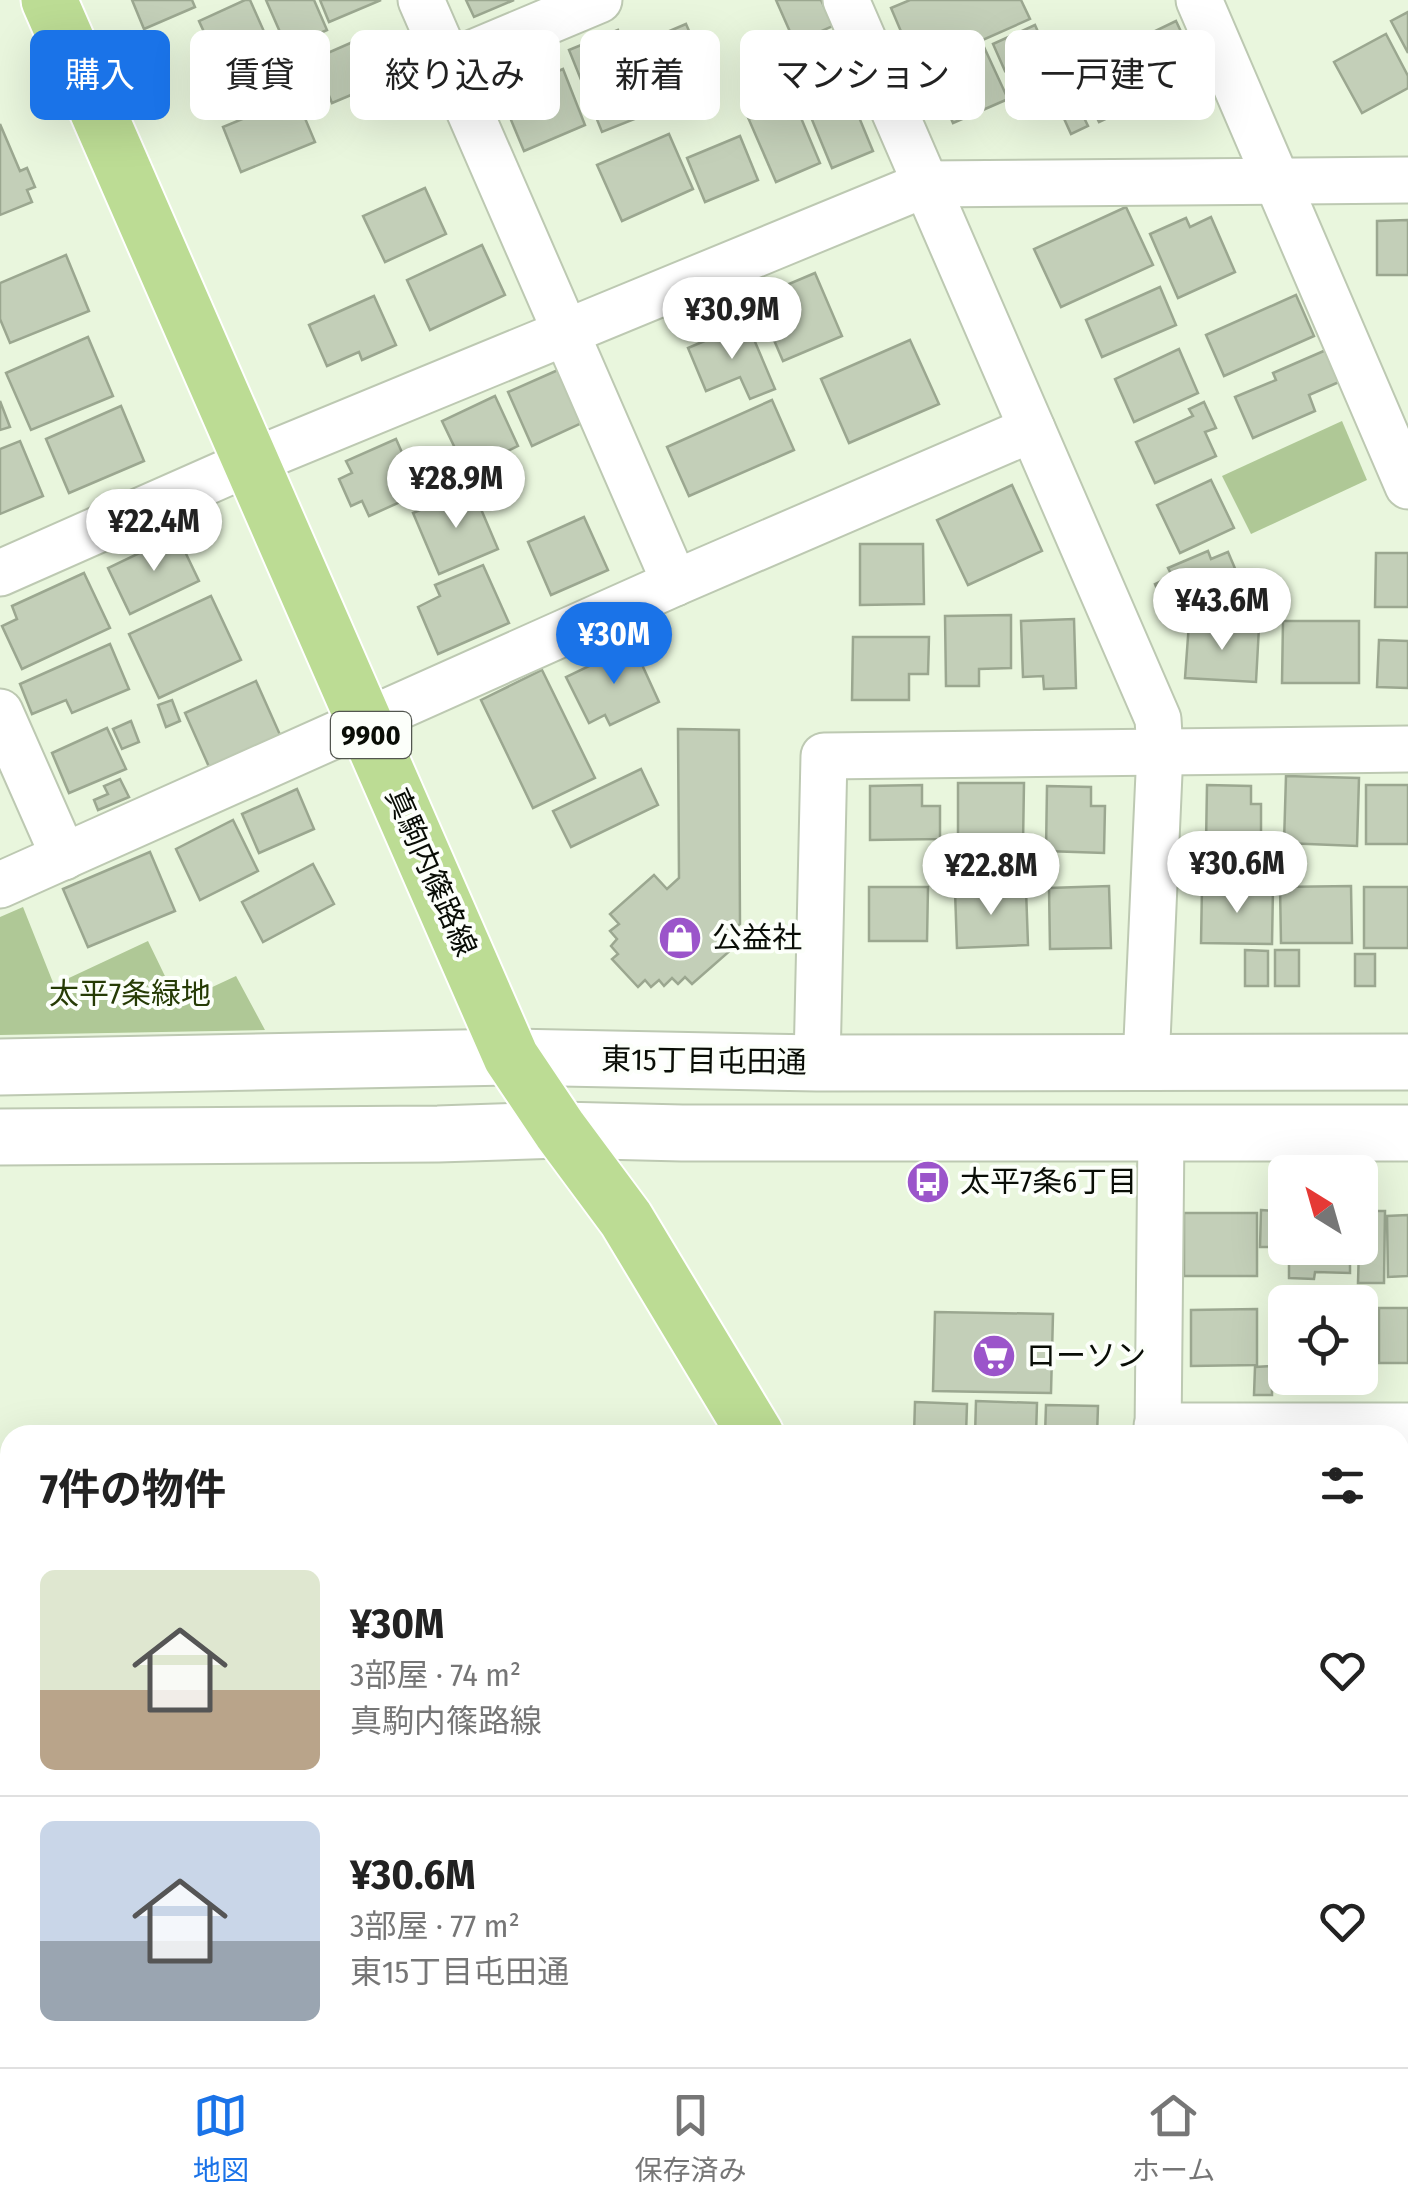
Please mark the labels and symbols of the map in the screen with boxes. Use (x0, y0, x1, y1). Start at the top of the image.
pin: ¥30.9M (651, 277, 813, 362)
pin: ¥28.9M (375, 446, 537, 531)
pin: ¥22.4M (73, 489, 235, 574)
pin: ¥43.6M (1141, 568, 1303, 653)
pin: ¥30M (555, 602, 673, 687)
road number: 9900 (331, 712, 411, 758)
street label: 真駒内篠路線 (378, 782, 484, 962)
pin: ¥30.6M (1156, 831, 1318, 916)
pin: ¥22.8M (910, 833, 1072, 918)
shop icon: 公益社 (657, 915, 703, 961)
place label: 公益社 (712, 920, 802, 956)
park label: 太平7条緑地 (49, 976, 211, 1012)
street label: 東15丁目屯田通 (601, 1041, 807, 1081)
north arrow (1268, 1155, 1378, 1265)
bus stop icon: 太平7条6丁目 (905, 1159, 951, 1205)
place label: 太平7条6丁目 (960, 1164, 1137, 1200)
supermarket icon: ローソン (971, 1333, 1017, 1379)
place label: ローソン (1026, 1338, 1146, 1374)

